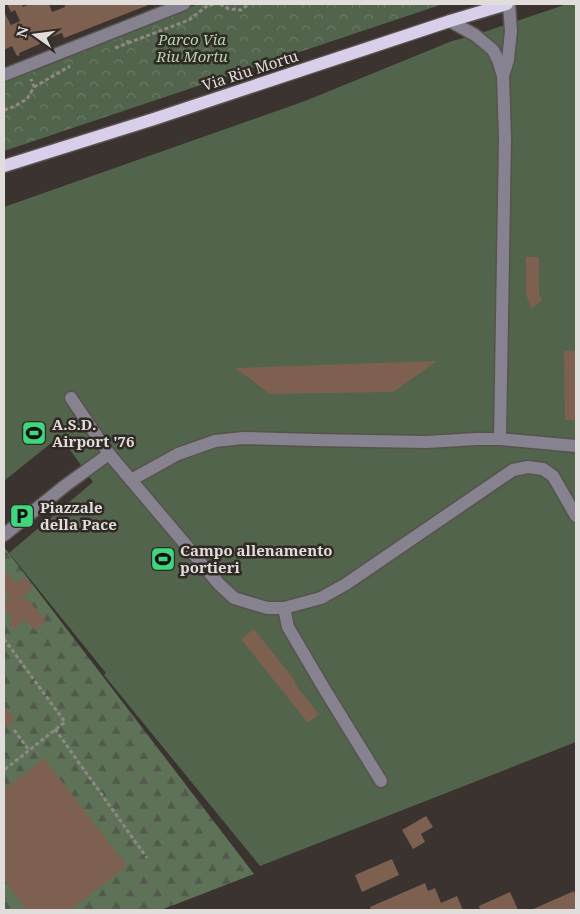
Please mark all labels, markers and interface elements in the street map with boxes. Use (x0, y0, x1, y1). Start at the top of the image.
north arrow (10, 10, 60, 60)
text: N (11, 24, 32, 39)
park label: Parco Via Riu Mortu (155, 29, 228, 66)
street label: Via Riu Mortu (199, 45, 301, 95)
place label: A.S.D. Airport '76 (52, 414, 134, 451)
sports icon: A.S.D. Airport '76 (21, 420, 47, 446)
place label: Piazzale della Pace (40, 497, 117, 534)
parking icon: Piazzale della Pace (9, 503, 35, 529)
place label: Campo allenamento portieri (180, 540, 332, 577)
sports icon: Campo allenamento portieri (150, 546, 176, 572)

